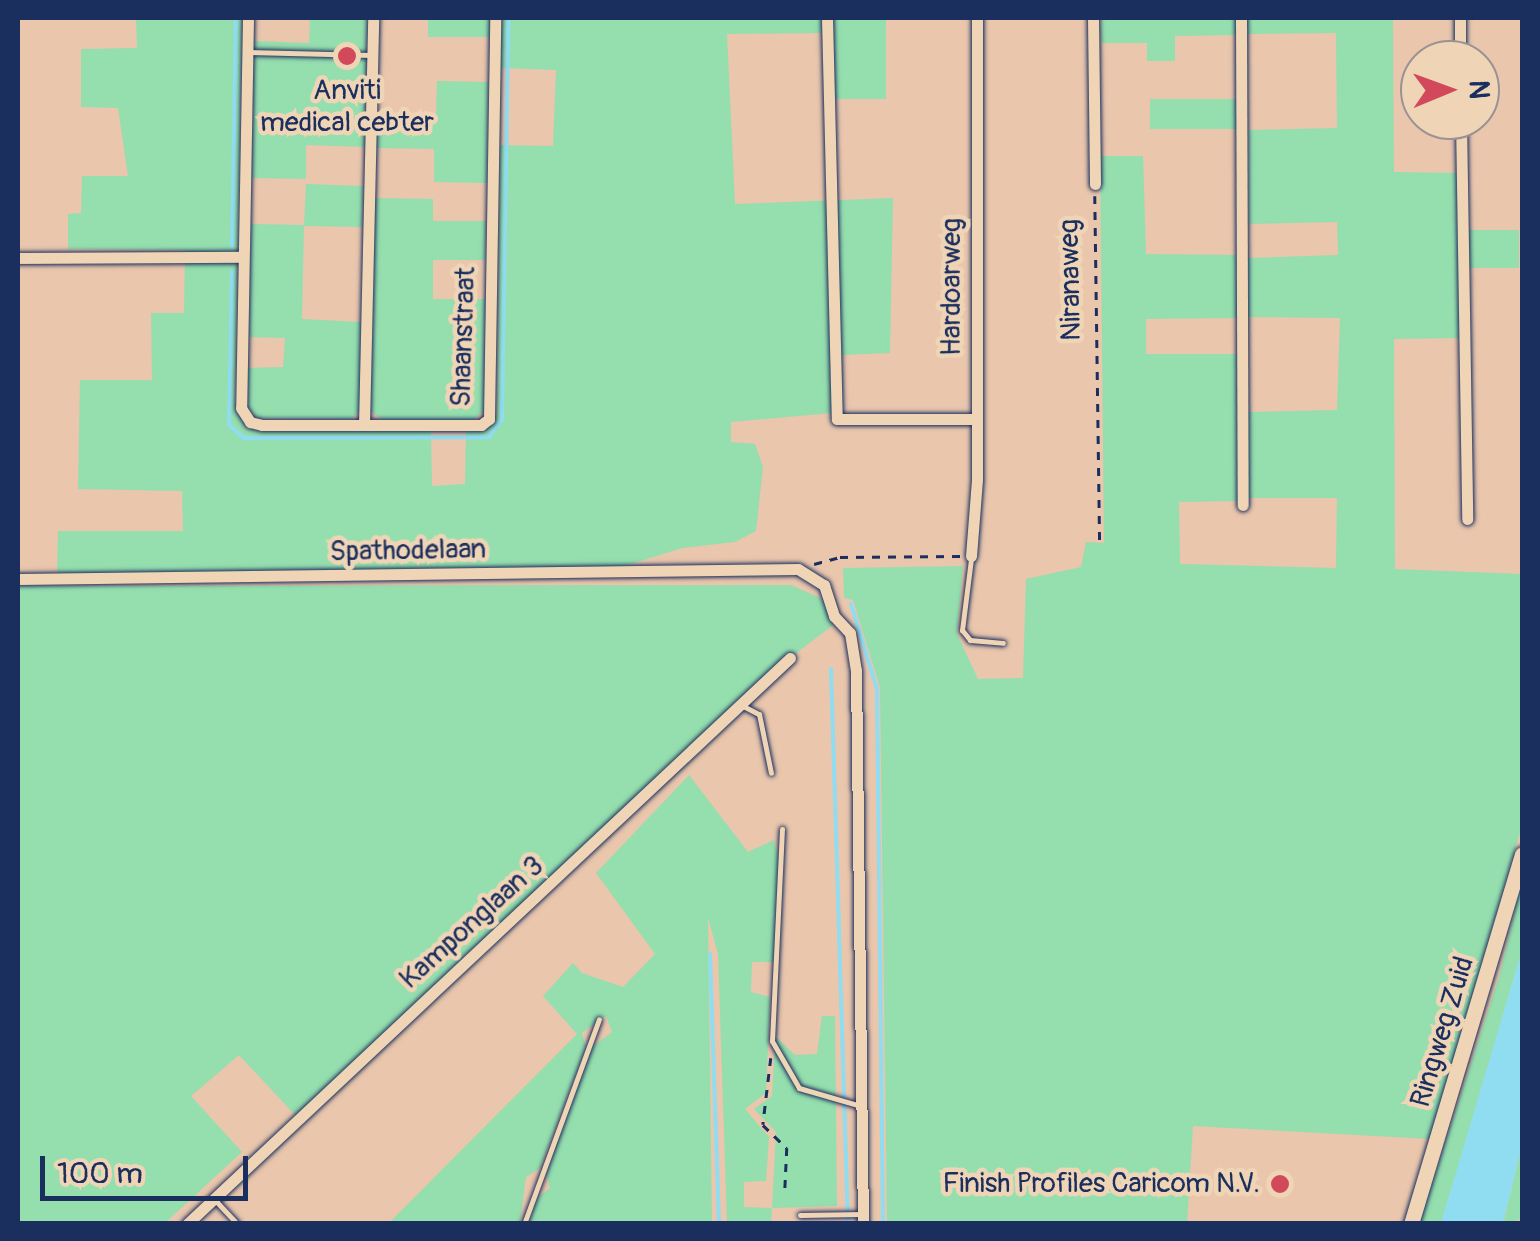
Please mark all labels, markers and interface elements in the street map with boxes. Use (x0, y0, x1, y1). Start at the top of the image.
north arrow (1400, 40, 1500, 140)
marker: Anviti medical cebter (334, 43, 360, 69)
place label: Anviti medical cebter (260, 74, 434, 140)
text: N (1461, 80, 1496, 99)
street label: Hardoarweg (935, 218, 969, 356)
street label: Niranaweg (1053, 219, 1089, 341)
street label: Shaanstraat (445, 266, 483, 408)
street label: Spathodelaan (329, 533, 487, 569)
street label: Kamponglaan 3 (393, 850, 551, 996)
street label: Ringweg Zuid (1404, 953, 1482, 1111)
scale bar (45, 1136, 252, 1198)
text: 100 m (57, 1155, 143, 1192)
place label: Finish Profiles Caricom N.V. (942, 1167, 1260, 1201)
marker: Finish Profiles Caricom N.V. (1269, 1173, 1291, 1195)

